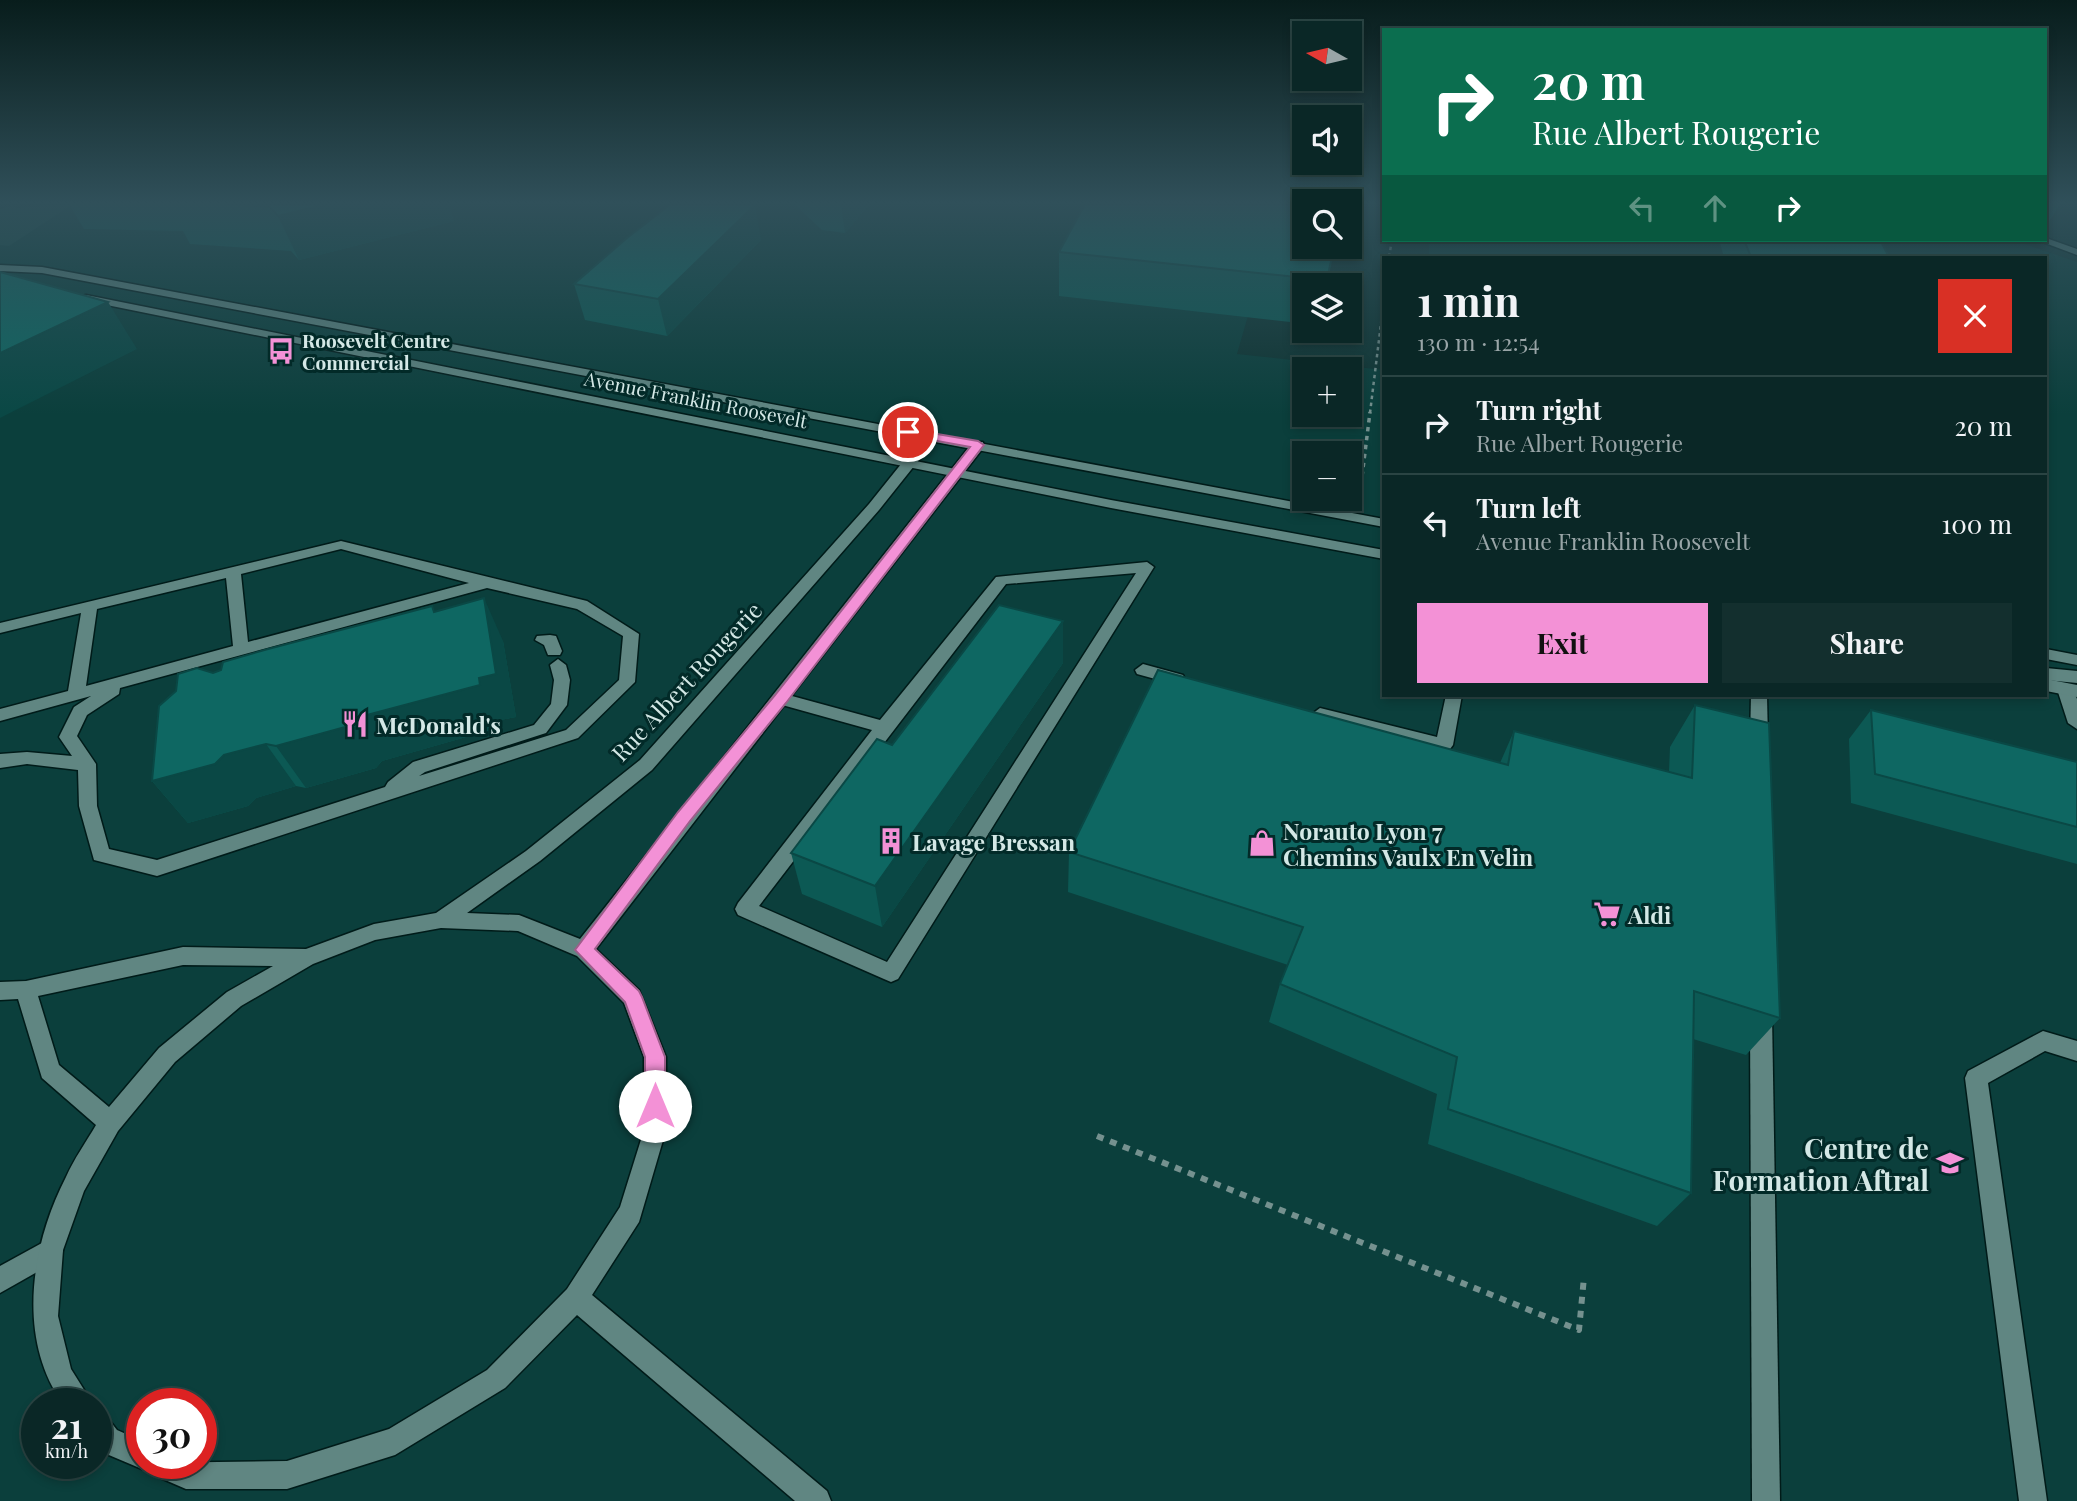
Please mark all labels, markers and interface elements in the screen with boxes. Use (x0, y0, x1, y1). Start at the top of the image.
north arrow (1292, 21, 1362, 91)
map controls (1292, 21, 1362, 511)
text: 20 m (1532, 47, 1645, 112)
icon: right (1417, 56, 1508, 147)
button: sound (1292, 105, 1362, 175)
text: Rue Albert Rougerie (1532, 110, 1820, 153)
button: search (1292, 189, 1362, 259)
icon: left (1623, 189, 1661, 227)
icon: ahead (1696, 189, 1734, 227)
icon: right (1769, 189, 1807, 227)
text: 1 min (1417, 272, 1520, 328)
button: layers (1292, 273, 1362, 343)
button: close (1938, 279, 2012, 353)
text: 130 m · 12:54 (1417, 326, 1540, 357)
place label: Roosevelt Centre Commercial (302, 327, 450, 375)
bus stop icon: Roosevelt Centre Commercial (266, 336, 296, 366)
button: + (1292, 357, 1362, 427)
street label: Avenue Franklin Roosevelt (581, 364, 810, 433)
text: Turn right (1476, 392, 1602, 427)
pin (878, 402, 938, 462)
icon: right (1417, 406, 1455, 444)
text: 20 m (1954, 408, 2012, 443)
icon: arrive (889, 413, 927, 451)
text: Rue Albert Rougerie (1476, 427, 1683, 458)
button: − (1292, 441, 1362, 511)
text: Turn left (1476, 490, 1581, 525)
icon: left (1417, 504, 1455, 542)
text: 100 m (1942, 506, 2012, 541)
text: Avenue Franklin Roosevelt (1476, 525, 1750, 556)
street label: Rue Albert Rougerie (604, 595, 768, 767)
button: Exit (1417, 603, 1708, 683)
button: Share (1722, 603, 2012, 683)
restaurant icon: McDonald's (340, 709, 370, 739)
place label: McDonald's (376, 709, 501, 740)
place label: Norauto Lyon 7 Chemins Vaulx En Velin (1283, 815, 1533, 872)
building icon: Lavage Bressan (876, 826, 906, 856)
place label: Lavage Bressan (912, 826, 1075, 857)
shop icon: Norauto Lyon 7 Chemins Vaulx En Velin (1247, 828, 1277, 858)
supermarket icon: Aldi (1592, 899, 1622, 929)
place label: Aldi (1627, 899, 1671, 930)
position arrow (618, 1069, 692, 1143)
place label: Centre de Formation Aftral (1713, 1129, 1929, 1198)
school or university icon: Centre de Formation Aftral (1935, 1148, 1965, 1178)
speed limit sign: 30 (126, 1388, 217, 1479)
text: 21 (51, 1401, 82, 1448)
text: km/h (45, 1439, 88, 1463)

